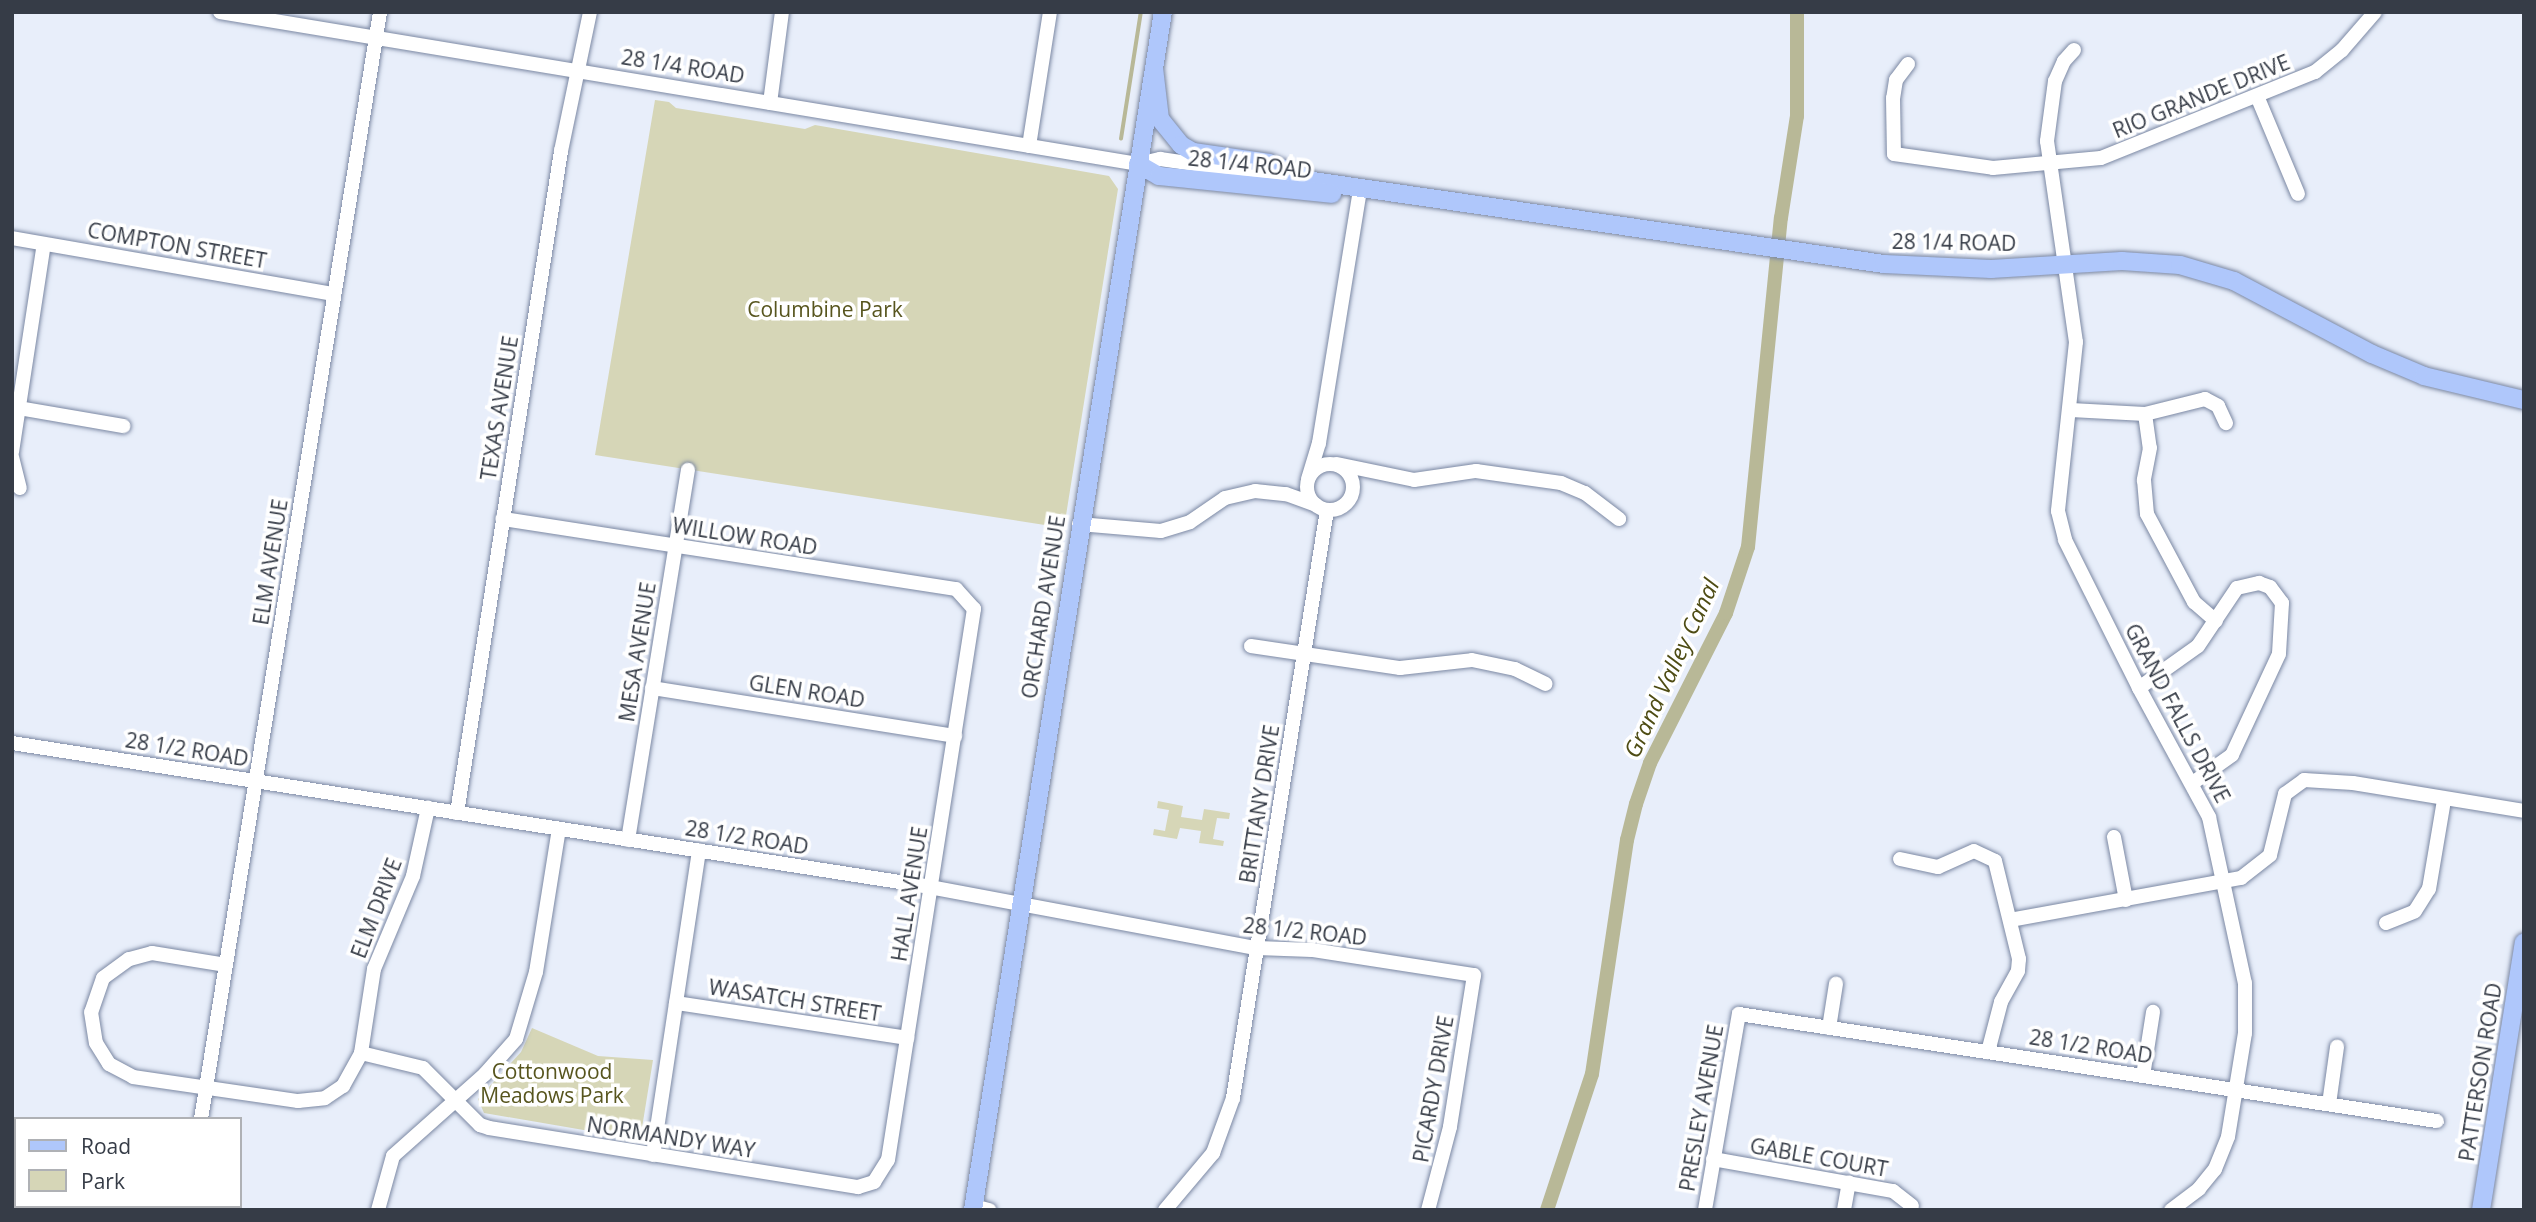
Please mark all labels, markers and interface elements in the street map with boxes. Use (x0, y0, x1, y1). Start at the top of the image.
street label: 28 1/4 ROAD (620, 44, 746, 88)
street label: RIO GRANDE DRIVE (2109, 49, 2293, 143)
street label: 28 1/4 ROAD (1187, 145, 1313, 183)
street label: COMPTON STREET (86, 217, 268, 273)
street label: 28 1/4 ROAD (1892, 228, 2016, 256)
park label: Columbine Park (747, 296, 903, 322)
street label: TEXAS AVENUE (475, 334, 523, 482)
street label: ELM AVENUE (248, 497, 292, 627)
street label: WILLOW ROAD (671, 512, 819, 560)
street label: ORCHARD AVENUE (1016, 514, 1070, 700)
water label: Grand Valley Canal (1617, 574, 1725, 762)
street label: MESA AVENUE (614, 580, 660, 724)
street label: GRAND FALLS DRIVE (2120, 619, 2236, 807)
street label: GLEN ROAD (747, 669, 867, 713)
street label: BRITTANY DRIVE (1234, 723, 1284, 885)
street label: 28 1/2 ROAD (124, 727, 250, 771)
street label: 28 1/2 ROAD (684, 815, 810, 859)
street label: HALL AVENUE (886, 825, 932, 963)
street label: ELM DRIVE (345, 854, 407, 962)
street label: 28 1/2 ROAD (1242, 912, 1368, 950)
street label: WASATCH STREET (707, 974, 883, 1026)
street label: PATTERSON ROAD (2453, 981, 2507, 1163)
street label: PICARDY DRIVE (1408, 1014, 1458, 1164)
street label: PRESLEY AVENUE (1674, 1023, 1728, 1193)
street label: 28 1/2 ROAD (2028, 1024, 2154, 1068)
park label: Cottonwood Meadows Park (480, 1058, 624, 1108)
street label: NORMANDY WAY (585, 1111, 757, 1163)
legend (14, 1117, 242, 1208)
text: Road (81, 1132, 131, 1160)
street label: GABLE COURT (1748, 1132, 1890, 1182)
text: Park (81, 1167, 125, 1195)

